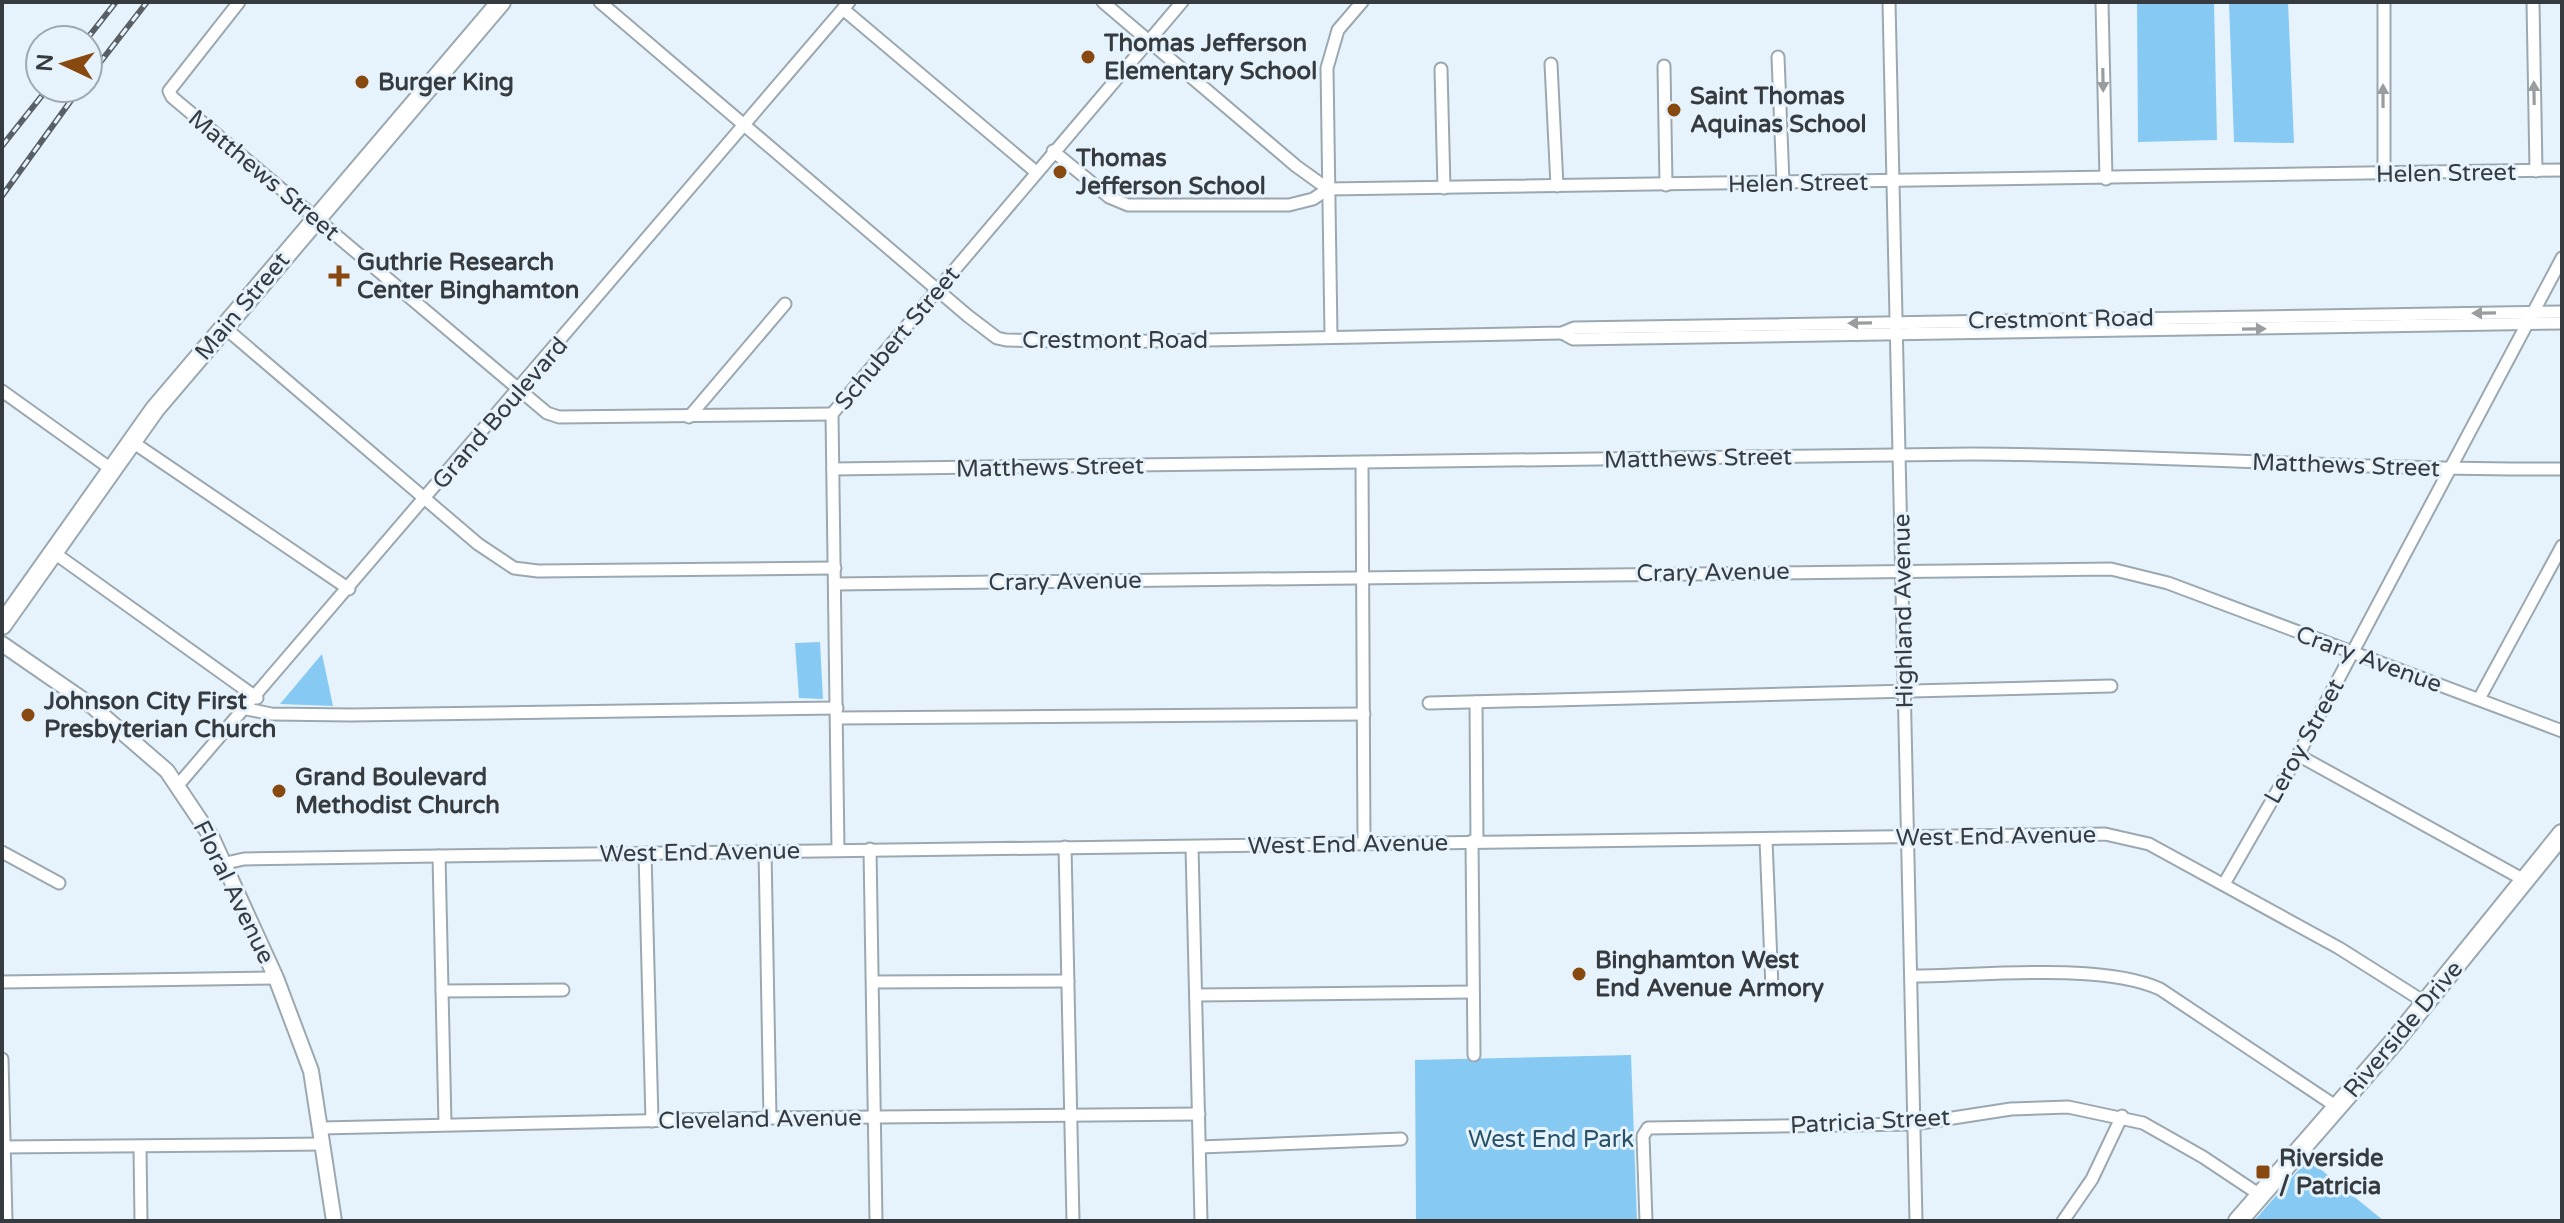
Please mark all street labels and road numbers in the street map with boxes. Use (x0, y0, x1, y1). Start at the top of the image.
street label: Matthews Street (182, 104, 345, 247)
street label: Helen Street (2376, 158, 2516, 189)
street label: Helen Street (1728, 168, 1868, 199)
street label: Main Street (189, 246, 296, 366)
street label: Schubert Street (829, 261, 966, 416)
street label: Crestmont Road (1968, 303, 2154, 336)
street label: Crestmont Road (1022, 326, 1208, 355)
street label: Grand Boulevard (426, 331, 574, 495)
street label: Matthews Street (1604, 442, 1792, 475)
street label: Matthews Street (2251, 448, 2441, 483)
street label: Matthews Street (956, 451, 1144, 484)
street label: Highland Avenue (1887, 513, 1920, 709)
street label: Crary Avenue (1636, 557, 1790, 588)
street label: Crary Avenue (988, 566, 1142, 597)
street label: Crary Avenue (2292, 620, 2446, 699)
street label: Leroy Street (2258, 674, 2351, 809)
street label: Floral Avenue (186, 816, 281, 969)
street label: West End Avenue (1895, 820, 2097, 853)
street label: West End Avenue (1247, 828, 1449, 861)
street label: West End Avenue (599, 836, 801, 869)
street label: Riverside Drive (2338, 955, 2469, 1104)
street label: Cleveland Avenue (658, 1103, 862, 1136)
street label: Patricia Street (1789, 1103, 1951, 1140)

